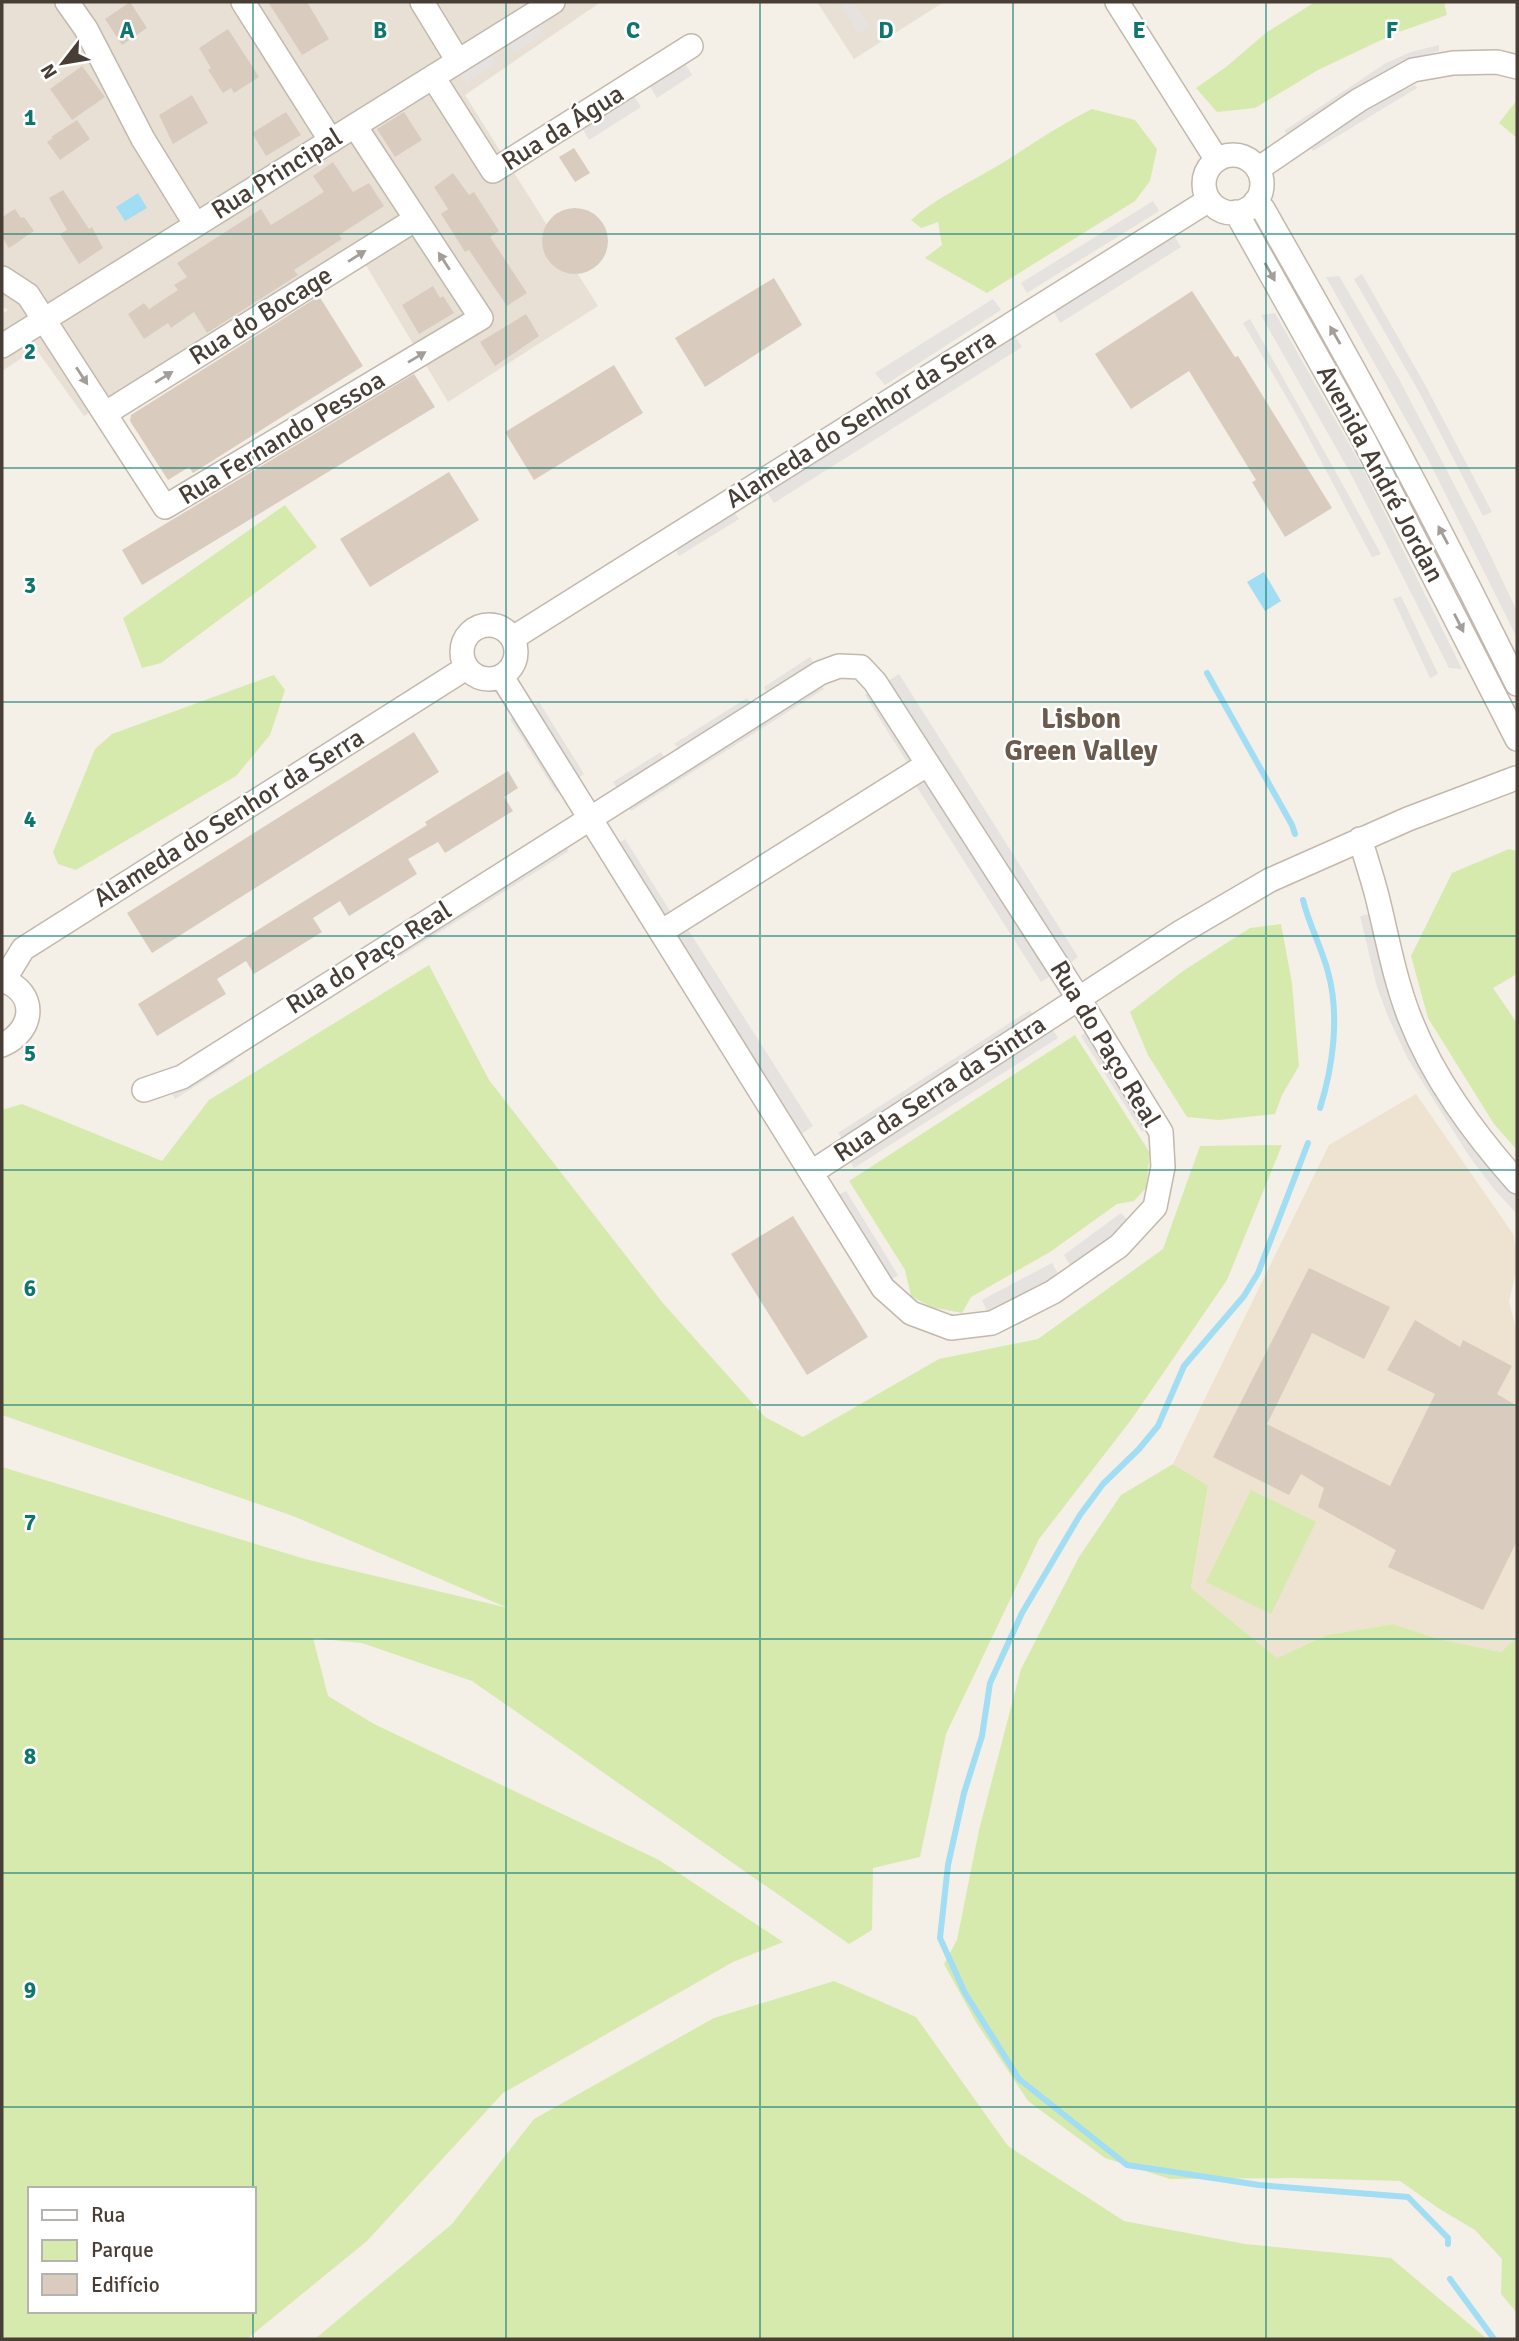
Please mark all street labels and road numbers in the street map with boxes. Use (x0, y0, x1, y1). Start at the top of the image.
street label: Rua da Água (496, 78, 630, 178)
street label: Rua Principal (206, 121, 348, 227)
street label: Rua do Bocage (184, 259, 338, 373)
street label: Alameda do Senhor da Serra (720, 323, 1002, 515)
street label: Avenida André Jordan (1309, 360, 1451, 588)
street label: Rua Fernando Pessoa (173, 364, 391, 512)
street label: Alameda do Senhor da Serra (88, 722, 370, 914)
street label: Rua do Paço Real (280, 894, 458, 1022)
street label: Rua do Paço Real (1043, 955, 1167, 1133)
street label: Rua da Serra da Sintra (828, 1009, 1052, 1169)

